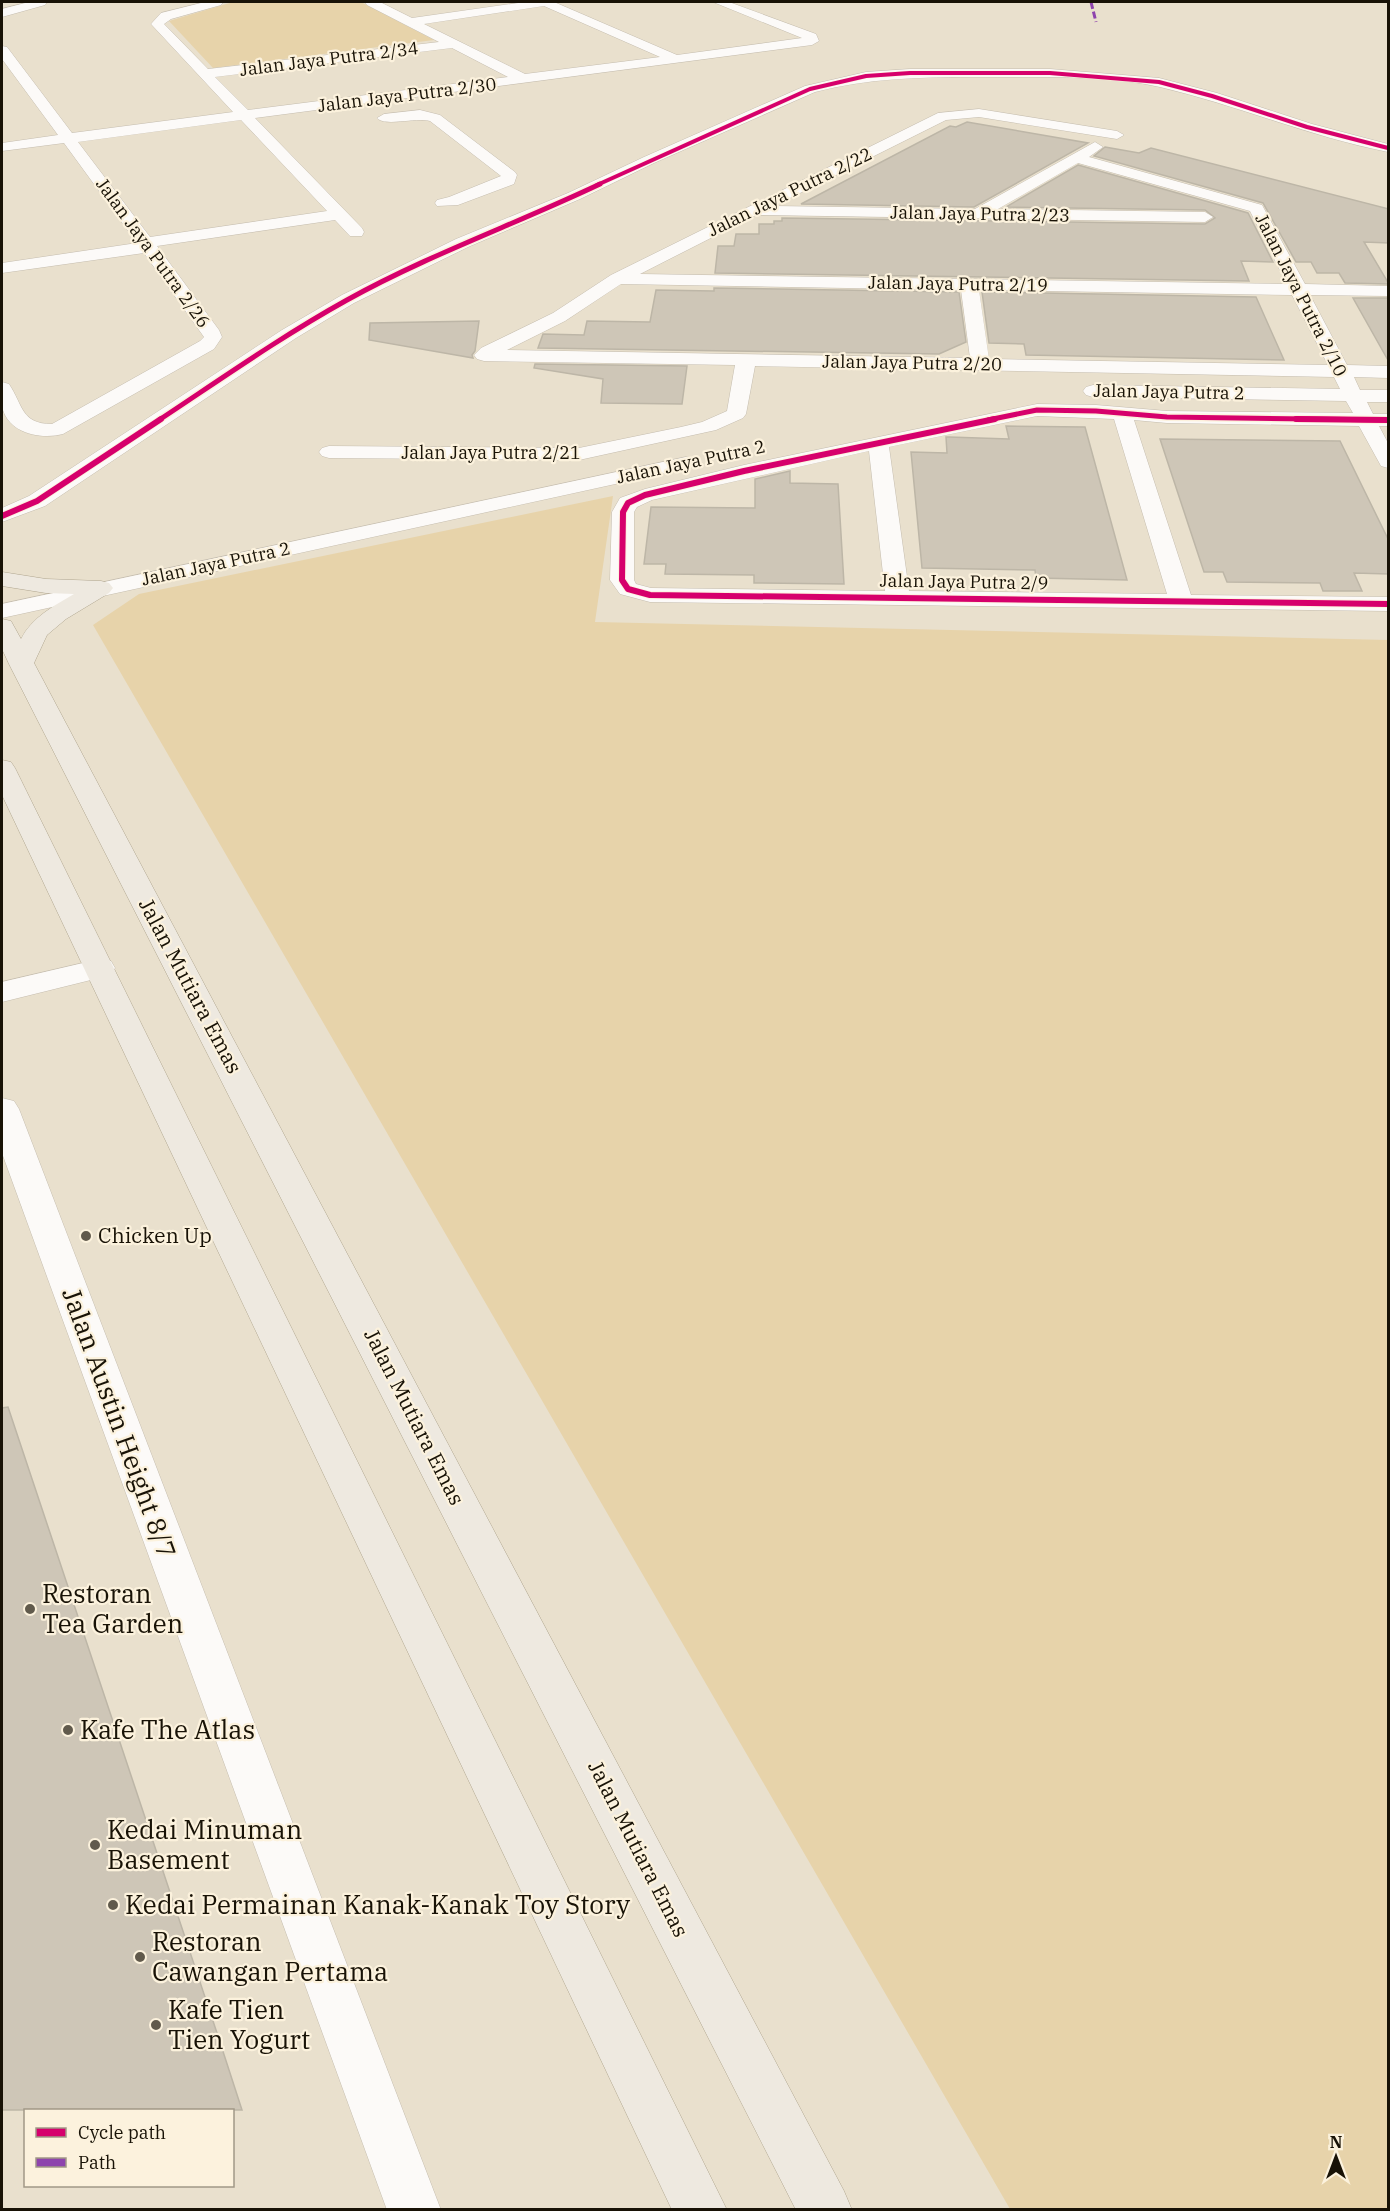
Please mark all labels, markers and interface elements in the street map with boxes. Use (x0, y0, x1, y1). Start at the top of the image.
street label: Jalan Jaya Putra 2/34 (238, 36, 420, 81)
street label: Jalan Jaya Putra 2/30 (316, 72, 498, 117)
street label: Jalan Jaya Putra 2/22 (704, 142, 876, 241)
street label: Jalan Jaya Putra 2/26 (91, 173, 216, 332)
street label: Jalan Jaya Putra 2/23 (890, 200, 1070, 227)
street label: Jalan Jaya Putra 2/10 (1250, 209, 1352, 380)
street label: Jalan Jaya Putra 2/19 (868, 270, 1048, 297)
street label: Jalan Jaya Putra 2/20 (822, 349, 1002, 376)
street label: Jalan Jaya Putra 2 (1093, 379, 1245, 404)
street label: Jalan Jaya Putra 2 (614, 435, 767, 489)
street label: Jalan Jaya Putra 2/21 (401, 441, 581, 464)
street label: Jalan Jaya Putra 2 (139, 537, 292, 591)
street label: Jalan Jaya Putra 2/9 (879, 569, 1049, 594)
street label: Jalan Mutiara Emas (133, 893, 249, 1078)
place label: Chicken Up (98, 1221, 212, 1249)
marker: Chicken Up (79, 1229, 93, 1243)
street label: Jalan Austin Height 8/7 (55, 1283, 185, 1563)
street label: Jalan Mutiara Emas (358, 1323, 472, 1510)
place label: Restoran Tea Garden (42, 1576, 183, 1640)
marker: Restoran Tea Garden (23, 1602, 37, 1616)
place label: Kafe The Atlas (80, 1712, 255, 1746)
marker: Kafe The Atlas (61, 1723, 75, 1737)
street label: Jalan Mutiara Emas (582, 1755, 696, 1942)
place label: Kedai Minuman Basement (107, 1812, 302, 1876)
marker: Kedai Minuman Basement (88, 1838, 102, 1852)
place label: Kedai Permainan Kanak-Kanak Toy Story (125, 1887, 630, 1921)
marker: Kedai Permainan Kanak-Kanak Toy Story (106, 1898, 120, 1912)
place label: Restoran Cawangan Pertama (152, 1924, 388, 1988)
marker: Restoran Cawangan Pertama (133, 1950, 147, 1964)
place label: Kafe Tien Tien Yogurt (168, 1992, 310, 2056)
marker: Kafe Tien Tien Yogurt (149, 2018, 163, 2032)
legend (24, 2109, 234, 2187)
text: Cycle path (78, 2121, 166, 2144)
north arrow (1306, 2127, 1366, 2187)
text: N (1330, 2132, 1342, 2152)
text: Path (78, 2151, 116, 2174)

